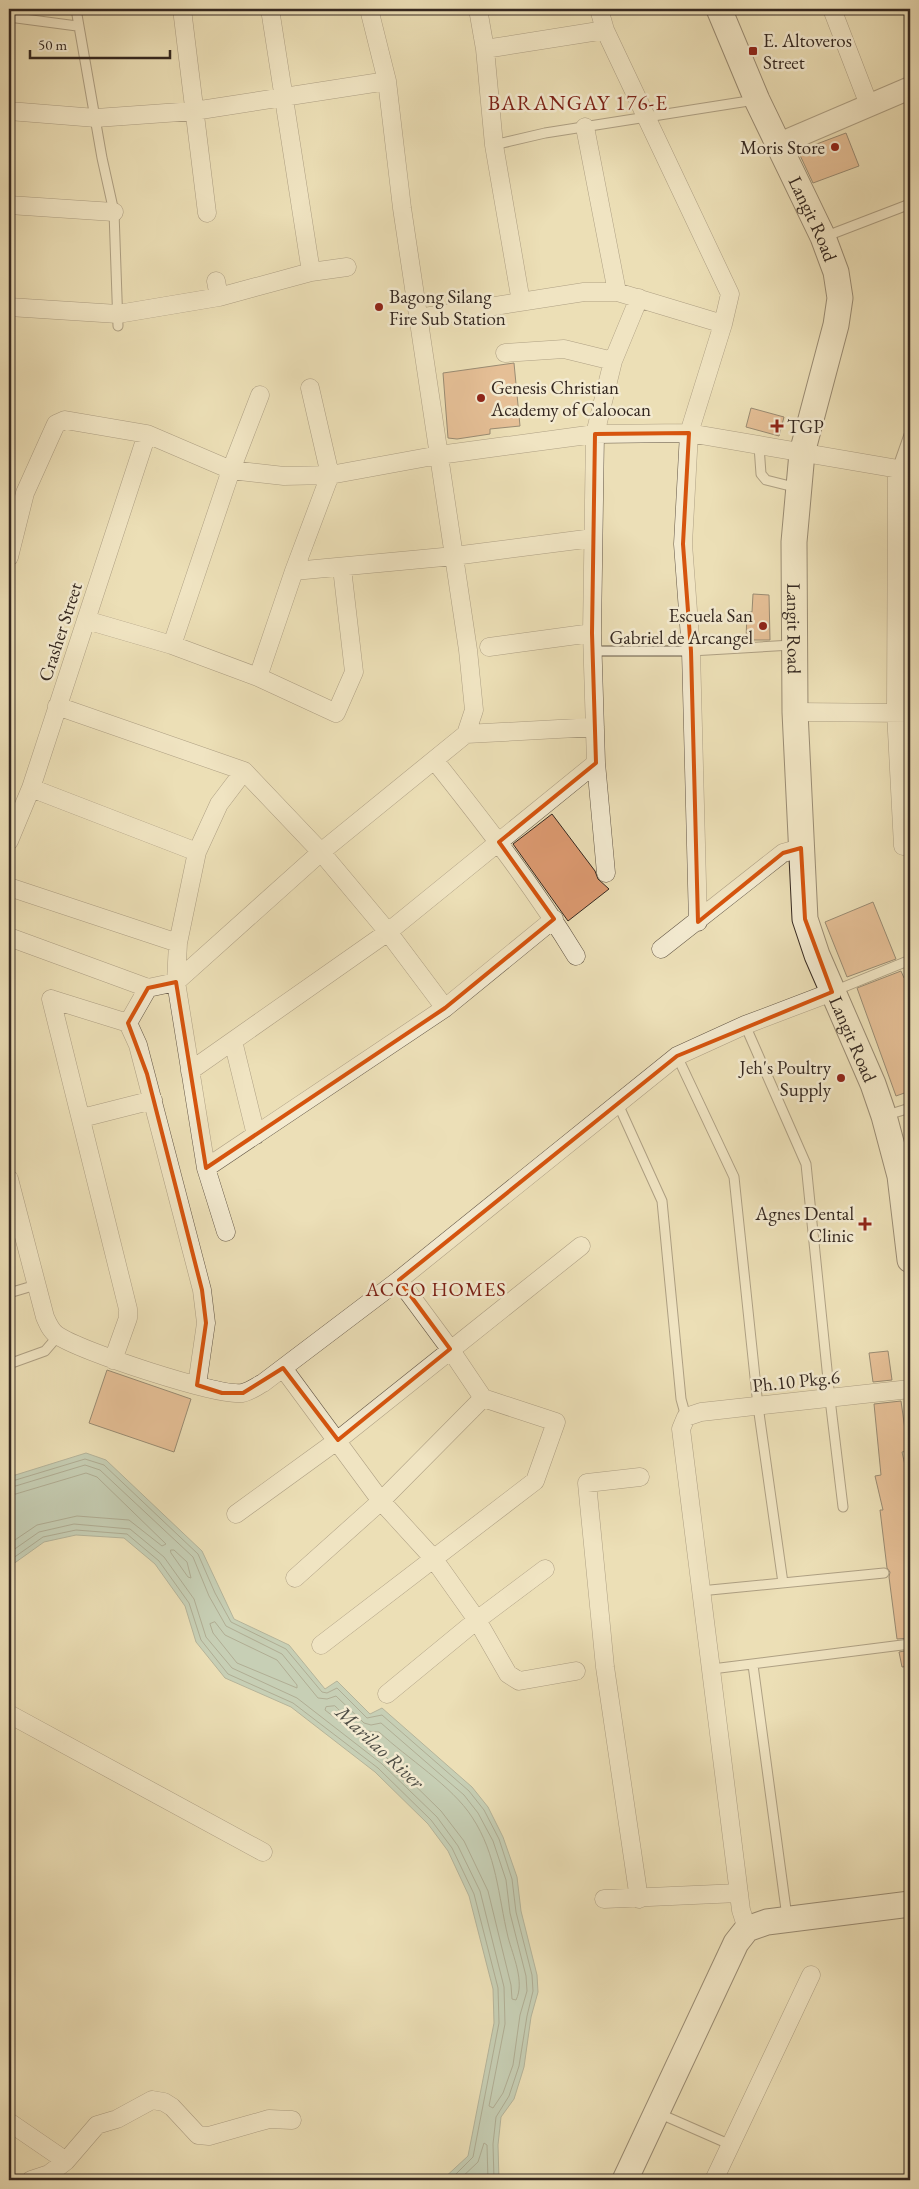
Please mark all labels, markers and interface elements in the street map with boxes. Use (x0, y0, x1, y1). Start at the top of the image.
scale bar (30, 28, 170, 60)
place label: E. Altoveros Street (763, 28, 852, 75)
text: 50 m (38, 35, 67, 54)
marker: E. Altoveros Street (747, 45, 759, 57)
district label: BARANGAY 176-E (488, 89, 668, 116)
place label: Moris Store (740, 135, 825, 160)
marker: Moris Store (829, 141, 841, 153)
street label: Langit Road (783, 172, 844, 265)
place label: Bagong Silang Fire Sub Station (389, 284, 506, 331)
marker: Bagong Silang Fire Sub Station (373, 301, 385, 313)
place label: Genesis Christian Academy of Caloocan (490, 375, 651, 422)
marker: Genesis Christian Academy of Caloocan (475, 392, 487, 404)
place label: TGP (787, 414, 824, 439)
marker: TGP (771, 420, 783, 432)
street label: Crasher Street (32, 579, 88, 685)
street label: Langit Road (782, 583, 807, 675)
place label: Escuela San Gabriel de Arcangel (609, 603, 753, 650)
marker: Escuela San Gabriel de Arcangel (757, 620, 769, 632)
street label: Langit Road (824, 992, 883, 1086)
place label: Jeh's Poultry Supply (737, 1055, 832, 1102)
marker: Jeh's Poultry Supply (835, 1072, 847, 1084)
place label: Agnes Dental Clinic (754, 1201, 854, 1248)
marker: Agnes Dental Clinic (858, 1217, 872, 1231)
district label: ACCO HOMES (365, 1276, 506, 1302)
street label: Ph.10 Pkg.6 (751, 1364, 841, 1398)
water label: Marilao River (330, 1699, 431, 1796)

